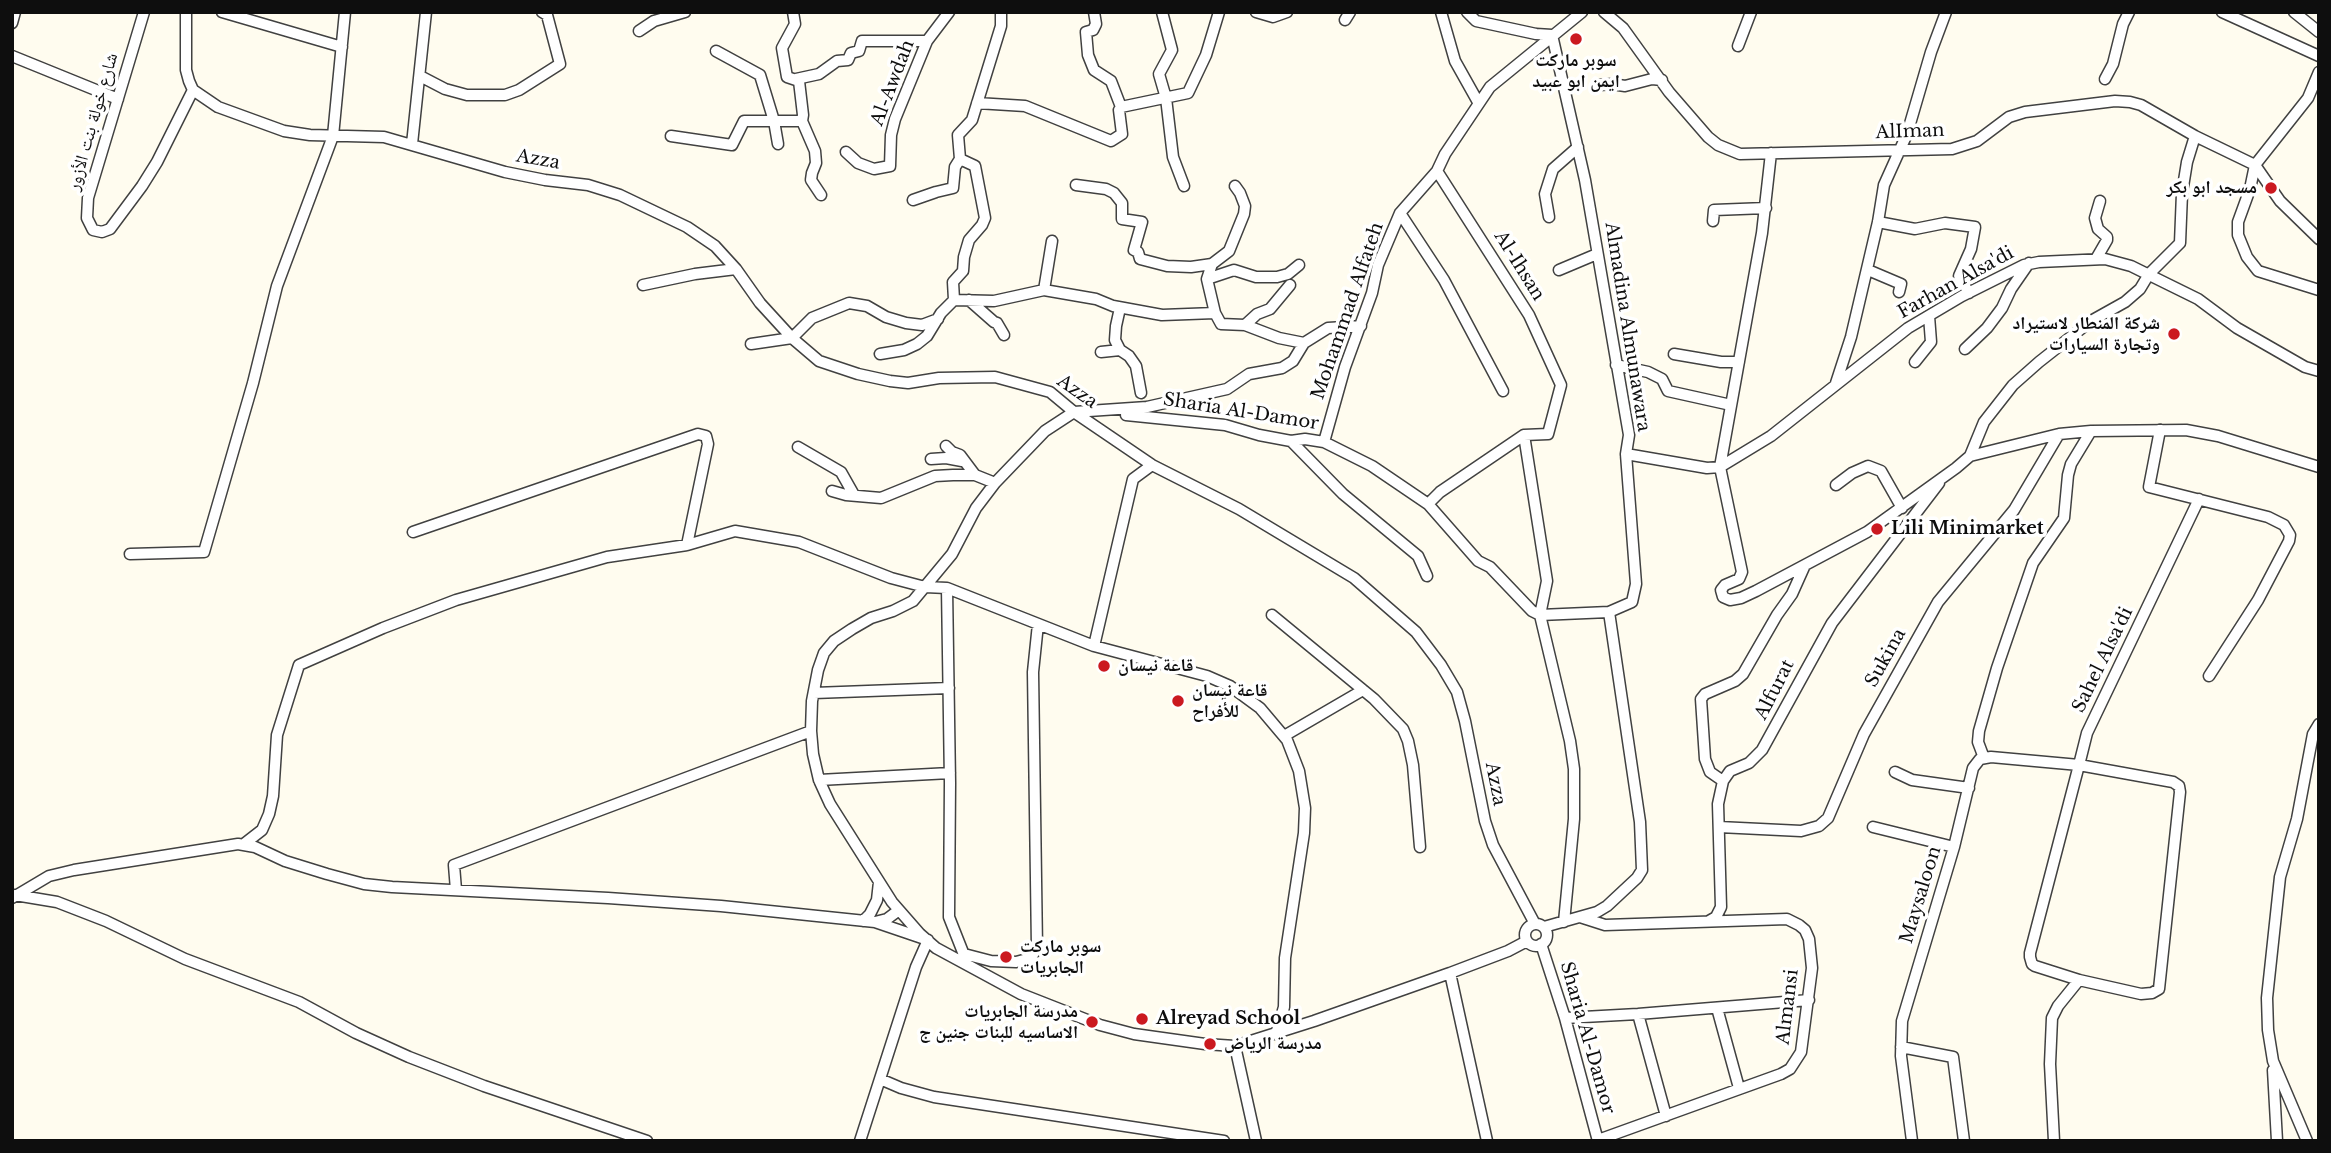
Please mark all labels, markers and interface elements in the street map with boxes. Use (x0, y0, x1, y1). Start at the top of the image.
marker: سوبر ماركت ايمن ابو عبيد (1568, 31, 1584, 47)
street label: Al-Awdah (867, 37, 919, 129)
place label: سوبر ماركت ايمن ابو عبيد (1532, 50, 1620, 92)
street label: شارع خولة بنت الأزور (63, 51, 123, 193)
street label: AlIman (1875, 120, 1945, 144)
street label: Azza (514, 146, 562, 174)
place label: مسجد ابو بكر (2166, 177, 2257, 199)
marker: مسجد ابو بكر (2263, 180, 2279, 196)
street label: Mohammad Alfateh (1308, 220, 1388, 402)
street label: Almadina Almunawara (1600, 221, 1654, 433)
street label: Al-Ihsan (1489, 227, 1549, 305)
street label: Farhan Alsa'di (1894, 242, 2018, 324)
place label: شركة المنطار لاستيراد وتجارة السيارات (2013, 313, 2160, 356)
marker: شركة المنطار لاستيراد وتجارة السيارات (2166, 326, 2182, 342)
street label: Azza (1053, 371, 1101, 413)
street label: Sharia Al-Damor (1162, 389, 1320, 435)
place label: Lili Minimarket (1891, 518, 2044, 540)
marker: Lili Minimarket (1869, 521, 1885, 537)
street label: Sahel Alsa'di (2068, 604, 2138, 716)
street label: Sukina (1861, 625, 1911, 691)
place label: قاعة نيسان (1118, 655, 1193, 677)
street label: Alfurat (1751, 656, 1799, 724)
marker: قاعة نيسان (1096, 658, 1112, 674)
place label: قاعة نيسان للأفراح (1192, 680, 1267, 722)
marker: قاعة نيسان للأفراح (1170, 693, 1186, 709)
street label: Azza (1480, 760, 1510, 808)
street label: Maysaloon (1896, 844, 1946, 946)
place label: سوبر ماركت الجابريات (1020, 936, 1101, 978)
marker: سوبر ماركت الجابريات (998, 949, 1014, 965)
street label: Sharia Al-Damor (1555, 959, 1619, 1117)
street label: Almansi (1773, 968, 1803, 1046)
place label: مدرسة الجابريات الاساسيه للبنات جنين ج (919, 1001, 1078, 1044)
place label: Alreyad School (1156, 1008, 1300, 1030)
marker: Alreyad School (1134, 1011, 1150, 1027)
marker: مدرسة الجابريات الاساسيه للبنات جنين ج (1084, 1014, 1100, 1030)
place label: مدرسة الرياض (1224, 1033, 1322, 1055)
marker: مدرسة الرياض (1202, 1036, 1218, 1052)

